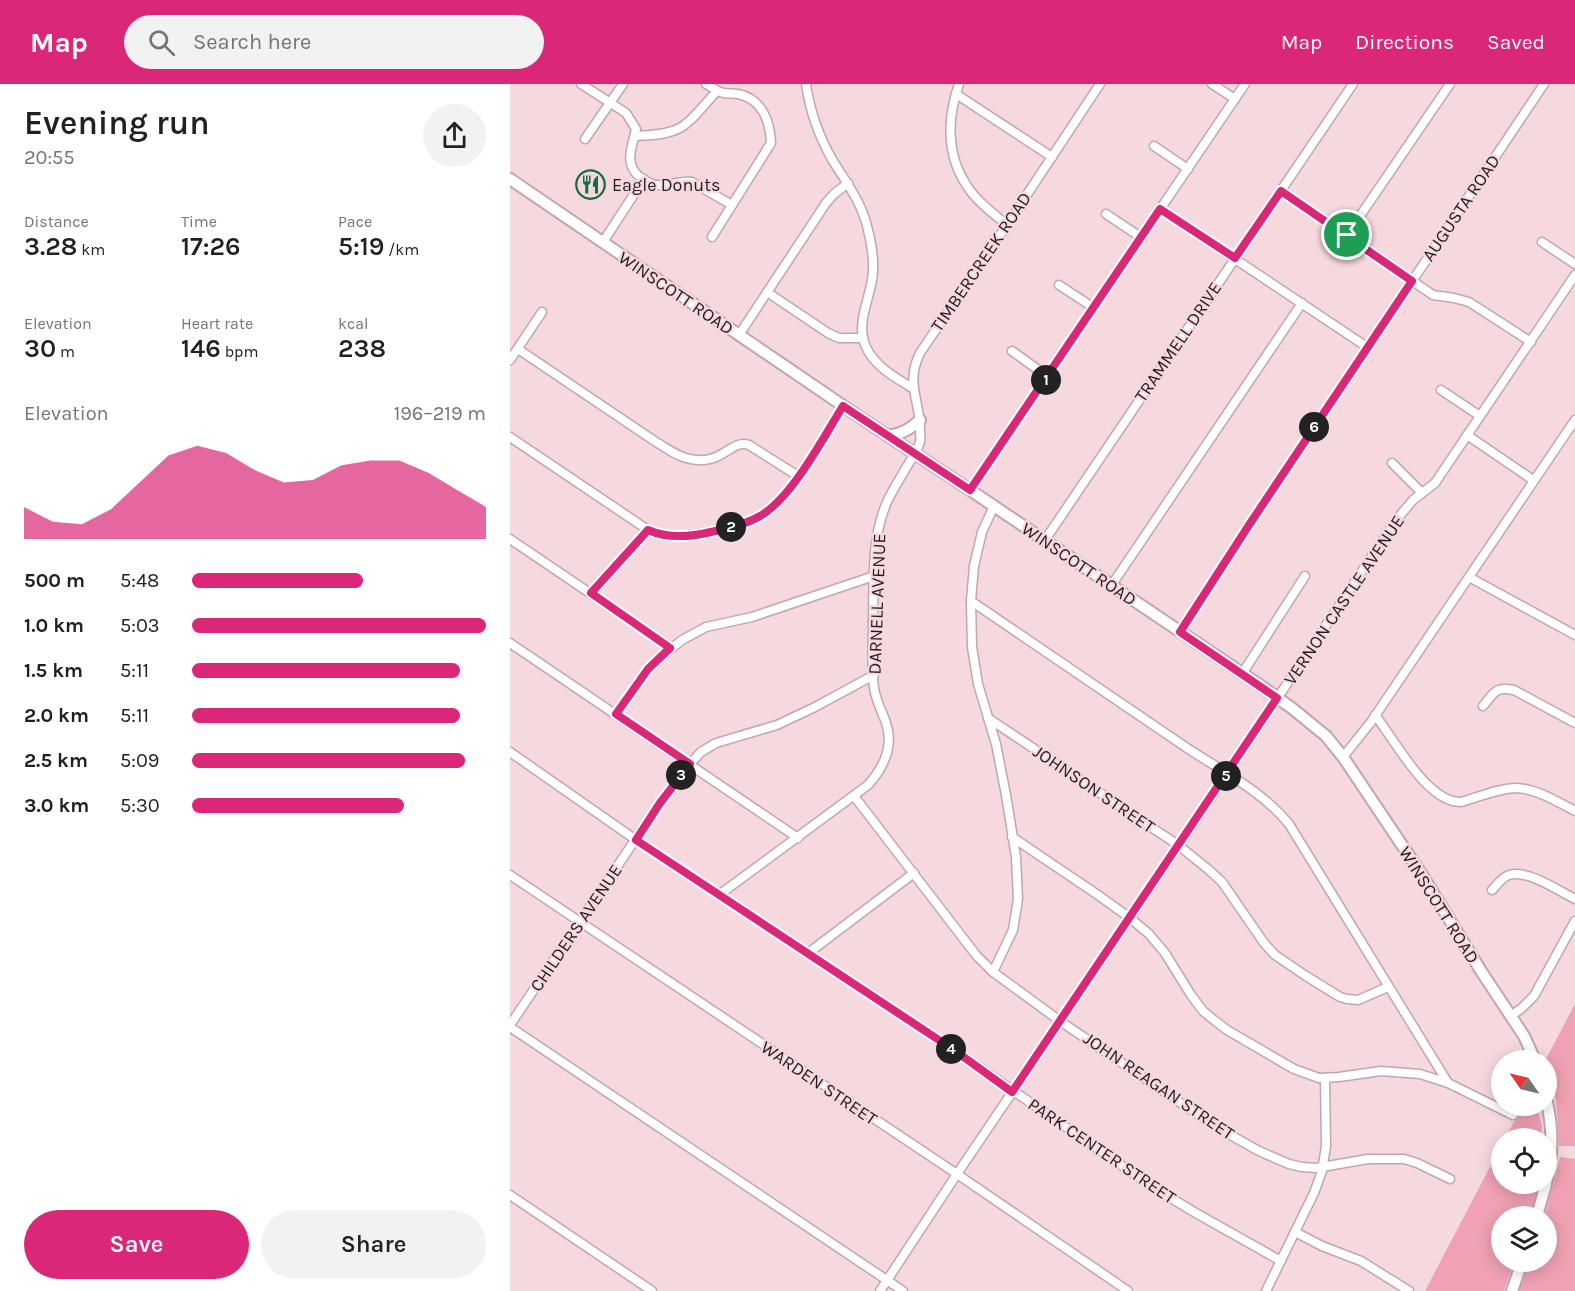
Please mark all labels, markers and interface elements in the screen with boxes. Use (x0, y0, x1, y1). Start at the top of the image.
search box (124, 15, 544, 69)
text: Map (30, 26, 88, 59)
icon: search (145, 26, 178, 59)
text: Search here (193, 29, 311, 55)
text: Map (1281, 30, 1322, 54)
text: Directions (1355, 30, 1454, 54)
text: Saved (1487, 30, 1545, 54)
text: Evening run (24, 104, 210, 142)
button: share (423, 104, 486, 167)
text: 20:55 (24, 146, 75, 169)
street label: AUGUSTA ROAD (1417, 150, 1505, 266)
restaurant icon: Eagle Donuts (575, 169, 607, 201)
place label: Eagle Donuts (612, 174, 720, 196)
street label: TIMBERCREEK ROAD (926, 188, 1036, 336)
pin (1321, 209, 1372, 260)
text: Distance (24, 212, 89, 231)
text: Time (181, 212, 217, 231)
text: Pace (338, 212, 372, 231)
icon: arrive (1330, 218, 1363, 251)
text: 3.28 (24, 231, 77, 262)
text: 17:26 (181, 231, 241, 262)
text: 5:19 (338, 231, 384, 262)
text: km (77, 240, 105, 259)
text: /km (384, 240, 419, 259)
street label: WINSCOTT ROAD (614, 246, 738, 340)
street label: TRAMMELL DRIVE (1130, 278, 1226, 406)
text: Elevation (24, 314, 92, 333)
text: Heart rate (181, 314, 253, 333)
text: kcal (338, 314, 369, 333)
text: 30 (24, 333, 56, 364)
text: 146 (181, 333, 221, 364)
text: 238 (338, 333, 386, 364)
text: m (56, 342, 75, 361)
text: bpm (221, 342, 258, 361)
pin: 1 (1031, 365, 1061, 395)
text: 1 (1043, 370, 1049, 389)
text: Elevation (24, 402, 109, 425)
text: 196–219 m (394, 402, 486, 425)
pin: 6 (1299, 412, 1329, 442)
text: 6 (1309, 417, 1319, 436)
street label: VERNON CASTLE AVENUE (1279, 511, 1409, 689)
pin: 2 (716, 512, 746, 542)
text: 2 (726, 517, 736, 536)
street label: WINSCOTT ROAD (1017, 517, 1141, 611)
street label: DARNELL AVENUE (864, 533, 890, 675)
text: 500 m (24, 569, 85, 592)
text: 5:48 (120, 569, 159, 592)
text: 1.0 km (24, 614, 84, 637)
text: 5:03 (120, 614, 160, 637)
text: 1.5 km (24, 659, 83, 682)
text: 5:11 (120, 659, 149, 682)
text: 2.0 km (24, 704, 89, 727)
text: 5:11 (120, 704, 149, 727)
street label: JOHNSON STREET (1029, 740, 1159, 838)
text: 2.5 km (24, 749, 88, 772)
text: 5:09 (120, 749, 159, 772)
pin: 3 (666, 760, 696, 790)
pin: 5 (1211, 761, 1241, 791)
text: 3 (676, 765, 686, 784)
text: 5 (1221, 766, 1231, 785)
text: 3.0 km (24, 794, 89, 817)
text: 5:30 (120, 794, 160, 817)
street label: WINSCOTT ROAD (1394, 842, 1484, 968)
street label: CHILDERS AVENUE (525, 860, 627, 996)
street label: JOHN REAGAN STREET (1079, 1027, 1239, 1145)
pin: 4 (936, 1034, 966, 1064)
street label: WARDEN STREET (757, 1036, 881, 1130)
text: 4 (946, 1039, 956, 1058)
north arrow (1491, 1050, 1557, 1116)
map controls (1491, 1050, 1557, 1272)
street label: PARK CENTER STREET (1024, 1093, 1180, 1209)
button: locate (1491, 1128, 1557, 1194)
button: layers (1491, 1206, 1557, 1272)
button: Save (24, 1210, 249, 1279)
button: Share (261, 1210, 486, 1279)

